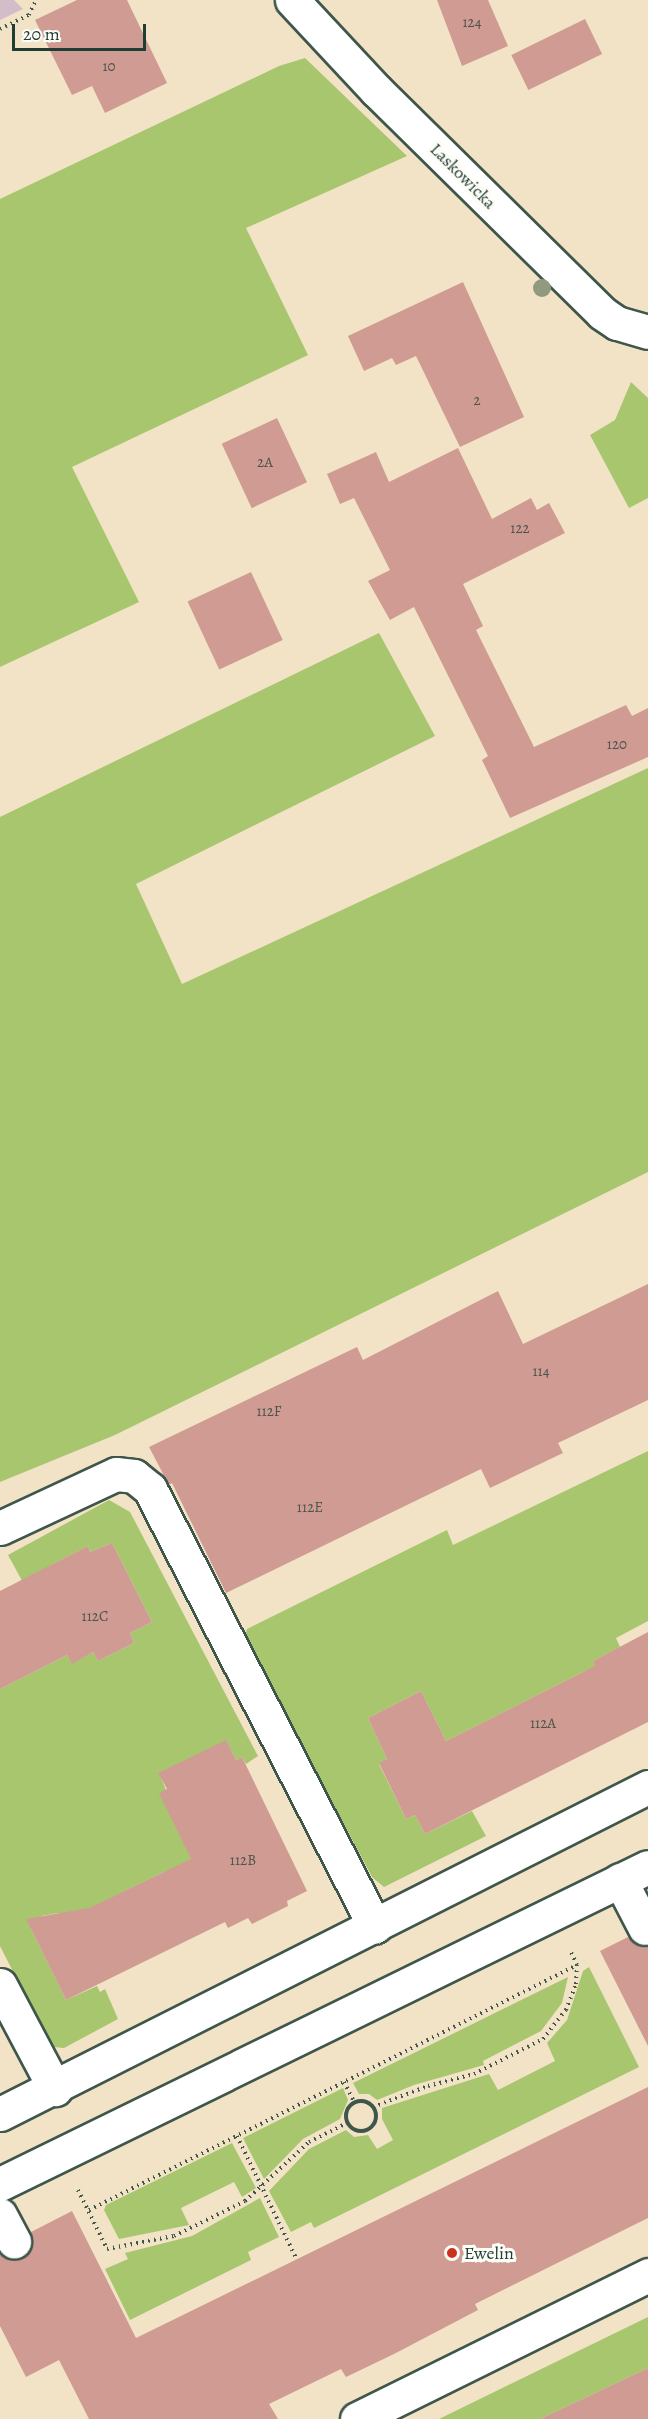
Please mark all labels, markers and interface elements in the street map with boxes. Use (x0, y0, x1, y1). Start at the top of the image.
scale bar (15, 12, 148, 50)
house number: 124 (462, 14, 482, 32)
text: 20 m (23, 22, 60, 46)
house number: 10 (102, 58, 116, 76)
street label: Laskowicka (426, 139, 500, 213)
house number: 2 (473, 392, 481, 410)
house number: 2A (257, 454, 273, 472)
house number: 122 (510, 520, 530, 538)
house number: 120 (607, 736, 627, 754)
house number: 114 (532, 1363, 550, 1381)
house number: 112F (256, 1403, 282, 1421)
house number: 112E (297, 1499, 323, 1517)
house number: 112C (82, 1608, 108, 1626)
house number: 112A (530, 1715, 556, 1733)
house number: 112B (230, 1852, 256, 1870)
place label: Ewelin (464, 2242, 514, 2264)
marker: Ewelin (445, 2246, 459, 2260)

